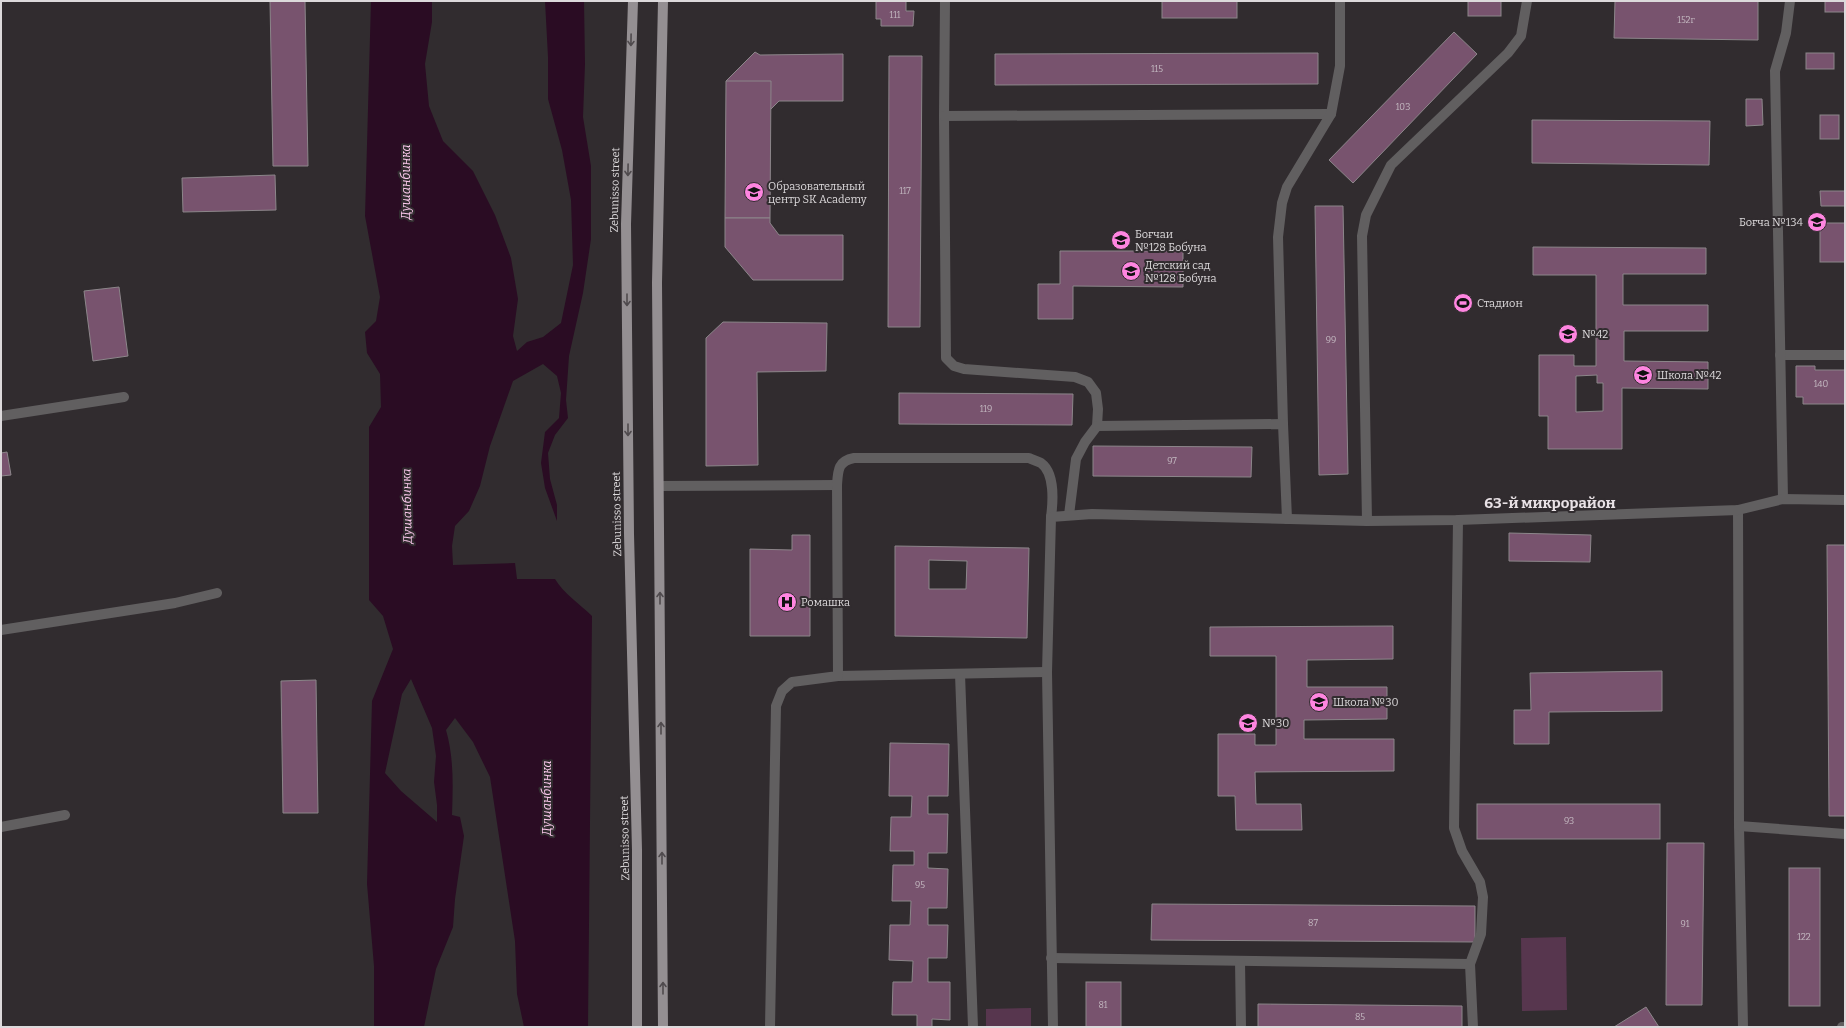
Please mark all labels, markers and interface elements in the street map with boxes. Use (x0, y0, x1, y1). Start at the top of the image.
house number: 111 (890, 10, 901, 20)
house number: 152г (1677, 15, 1695, 25)
one-way arrow (627, 33, 635, 46)
house number: 115 (1151, 64, 1163, 74)
house number: 103 (1396, 102, 1410, 112)
water label: Душанбинка (399, 144, 413, 221)
street label: Zebunisso street (608, 147, 622, 233)
one-way arrow (624, 163, 631, 176)
place label: Образовательный центр SK Academy (768, 180, 867, 206)
school or university icon: Образовательный центр SK Academy (743, 181, 765, 203)
house number: 117 (899, 186, 911, 196)
school or university icon: Боғча №134 (1806, 211, 1828, 233)
place label: Боғча №134 (1739, 216, 1804, 229)
place label: Боғчаи №128 Бобуна (1135, 228, 1207, 254)
school or university icon: Боғчаи №128 Бобуна (1110, 229, 1132, 251)
place label: Детский сад №128 Бобуна (1145, 259, 1217, 285)
school or university icon: Детский сад №128 Бобуна (1120, 260, 1142, 282)
sports icon: Стадион (1452, 292, 1474, 314)
one-way arrow (623, 293, 631, 306)
place label: Стадион (1477, 297, 1523, 310)
school or university icon: №42 (1557, 323, 1579, 345)
place label: №42 (1582, 328, 1608, 341)
house number: 99 (1326, 335, 1336, 345)
school or university icon: Школа №42 (1632, 364, 1654, 386)
place label: Школа №42 (1657, 369, 1722, 382)
house number: 140 (1814, 379, 1829, 389)
house number: 119 (980, 404, 992, 414)
one-way arrow (624, 423, 632, 436)
house number: 97 (1167, 456, 1177, 466)
water label: Душанбинка (399, 468, 415, 545)
street label: Zebunisso street (610, 471, 624, 557)
district label: 63-й микрорайон (1484, 494, 1616, 512)
hospital icon: Ромашка (776, 591, 798, 613)
one-way arrow (656, 592, 663, 605)
place label: Ромашка (801, 596, 850, 609)
school or university icon: Школа №30 (1308, 691, 1330, 713)
place label: Школа №30 (1333, 696, 1398, 709)
school or university icon: №30 (1237, 712, 1259, 734)
place label: №30 (1262, 717, 1289, 730)
one-way arrow (657, 722, 665, 735)
water label: Душанбинка (540, 760, 554, 837)
street label: Zebunisso street (618, 795, 632, 881)
house number: 93 (1564, 816, 1574, 826)
one-way arrow (658, 852, 666, 865)
house number: 95 (915, 880, 925, 890)
house number: 87 (1308, 918, 1318, 928)
house number: 91 (1681, 919, 1690, 929)
house number: 122 (1797, 932, 1811, 942)
one-way arrow (659, 982, 667, 995)
house number: 81 (1098, 1000, 1108, 1010)
house number: 85 (1355, 1012, 1365, 1022)

